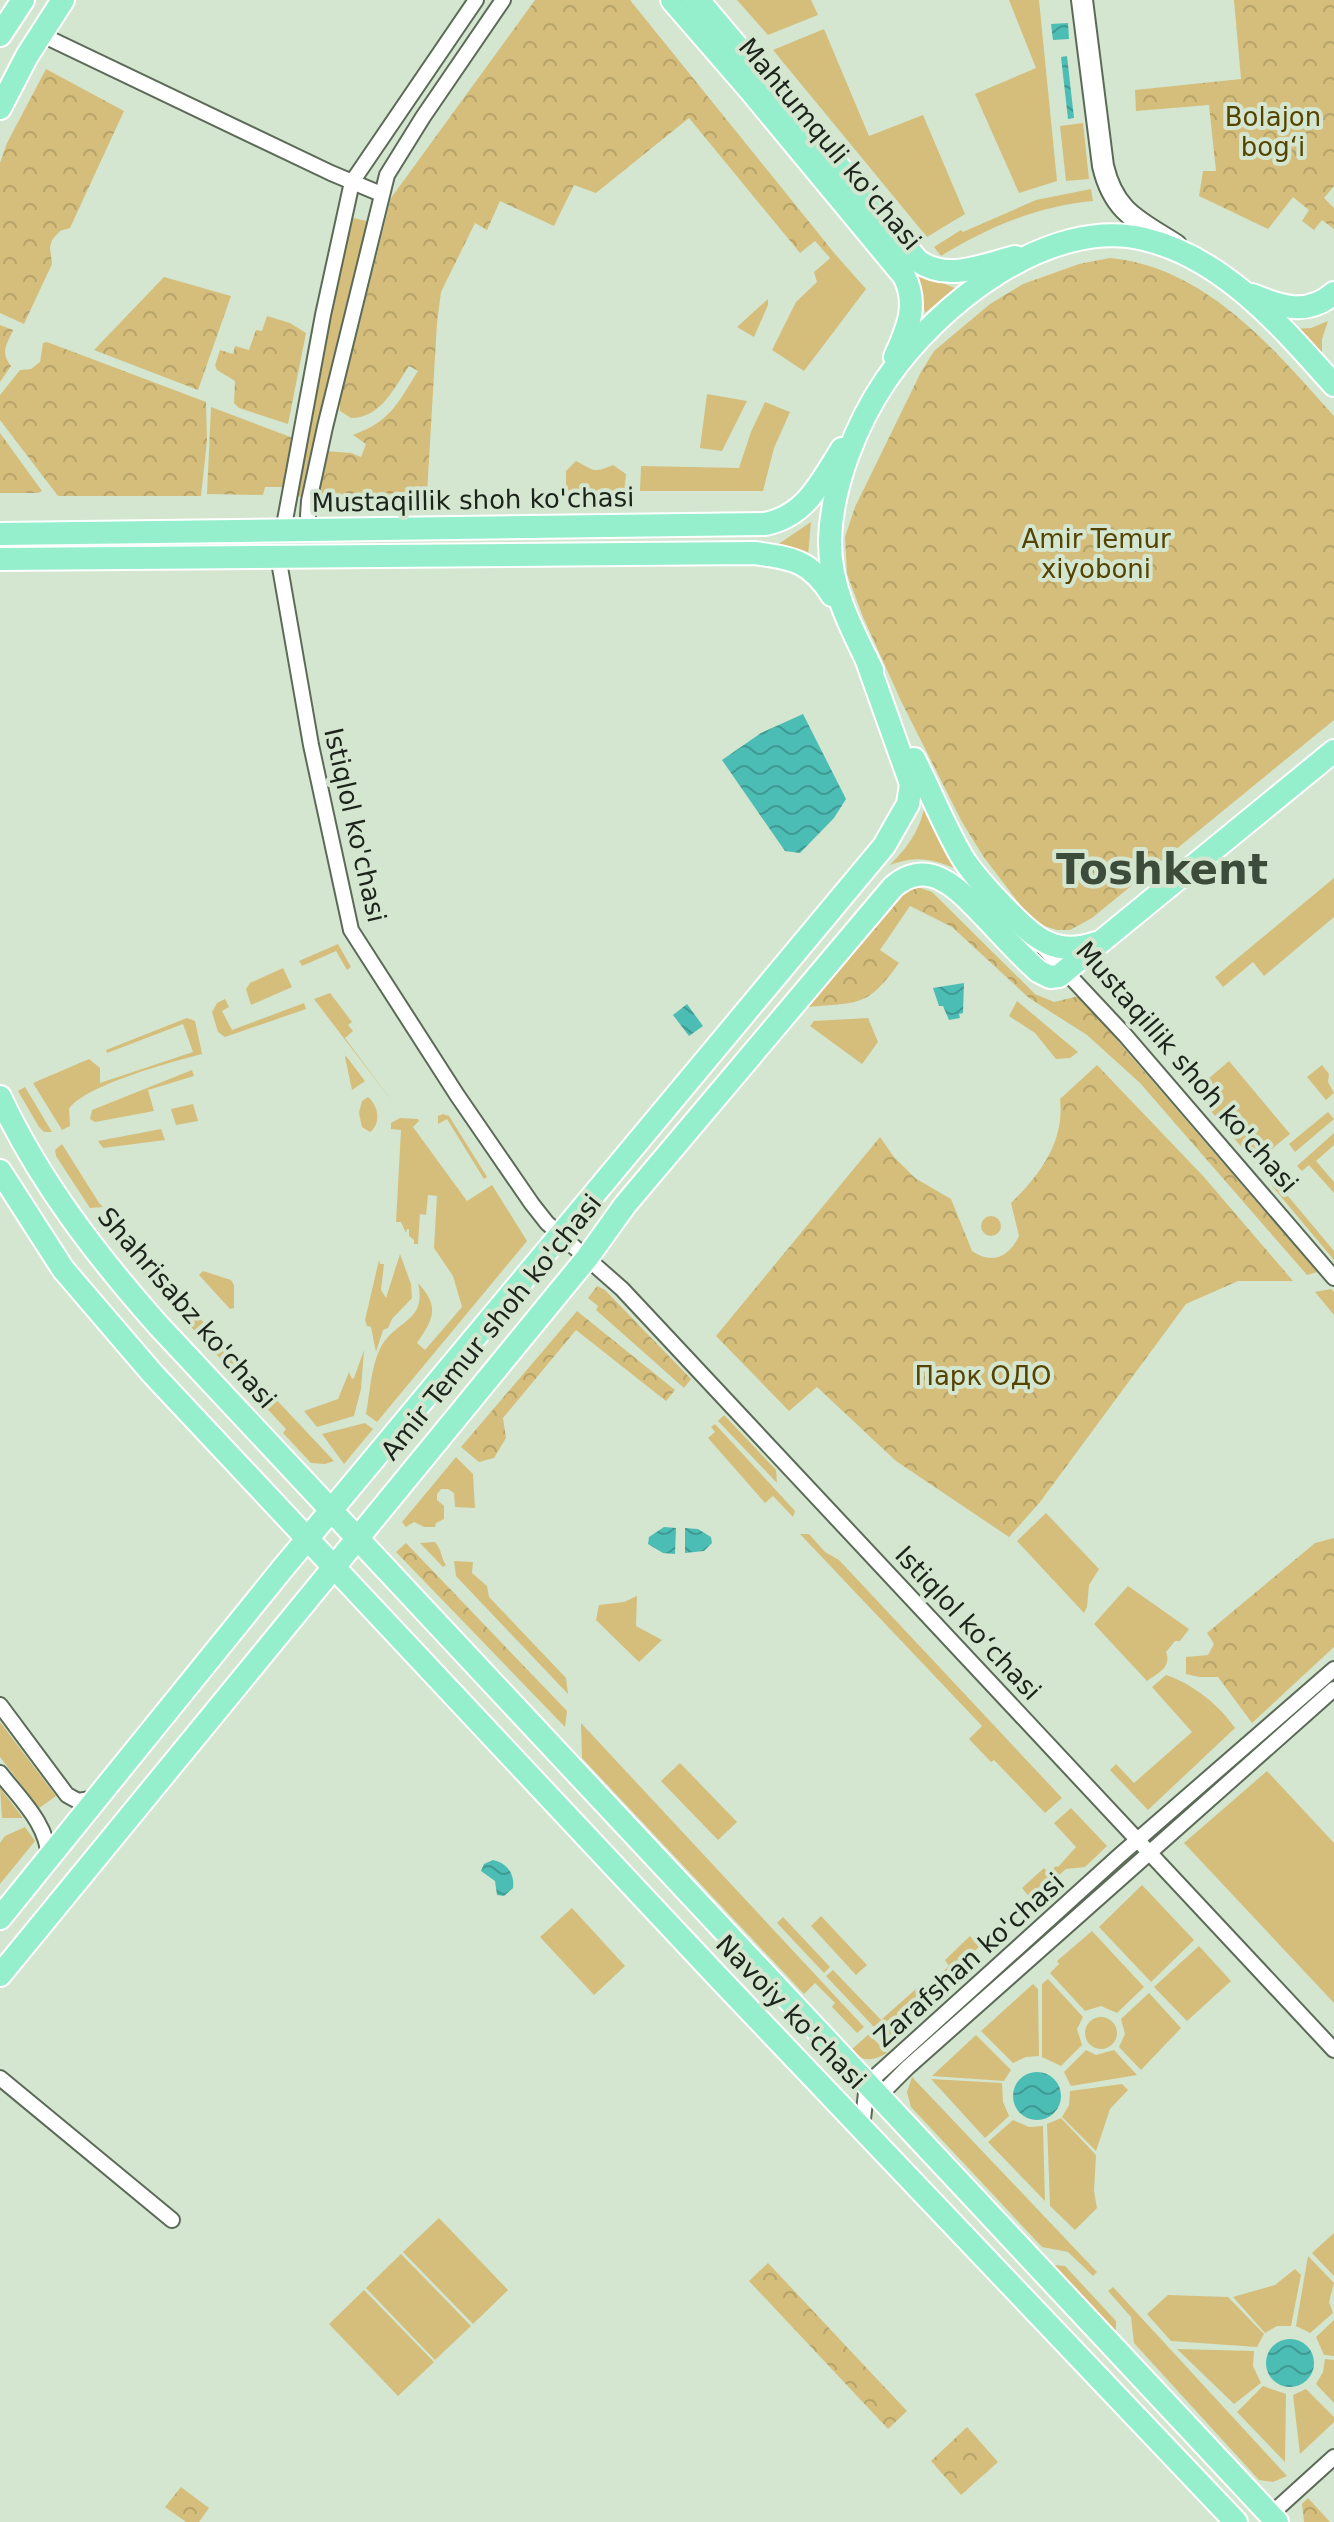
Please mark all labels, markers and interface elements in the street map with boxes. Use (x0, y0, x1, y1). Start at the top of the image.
street label: Mahtumquli ko'chasi (733, 32, 927, 256)
park label: Bolajon bog‘i (1225, 102, 1321, 162)
street label: Mustaqillik shoh ko'chasi (311, 482, 635, 518)
park label: Amir Temur xiyoboni (1021, 524, 1171, 584)
street label: Istiqlol ko'chasi (318, 725, 392, 925)
district label: Toshkent (1056, 845, 1268, 894)
street label: Mustaqillik shoh ko'chasi (1070, 935, 1304, 1199)
street label: Amir Temur shoh ko'chasi (375, 1188, 607, 1466)
street label: Shahrisabz ko'chasi (92, 1202, 282, 1414)
park label: Парк ОДО (914, 1361, 1052, 1391)
street label: Istiqlol ko‘chasi (889, 1540, 1047, 1706)
street label: Zarafshan ko'chasi (868, 1867, 1070, 2053)
street label: Navoiy ko'chasi (710, 1929, 872, 2095)

